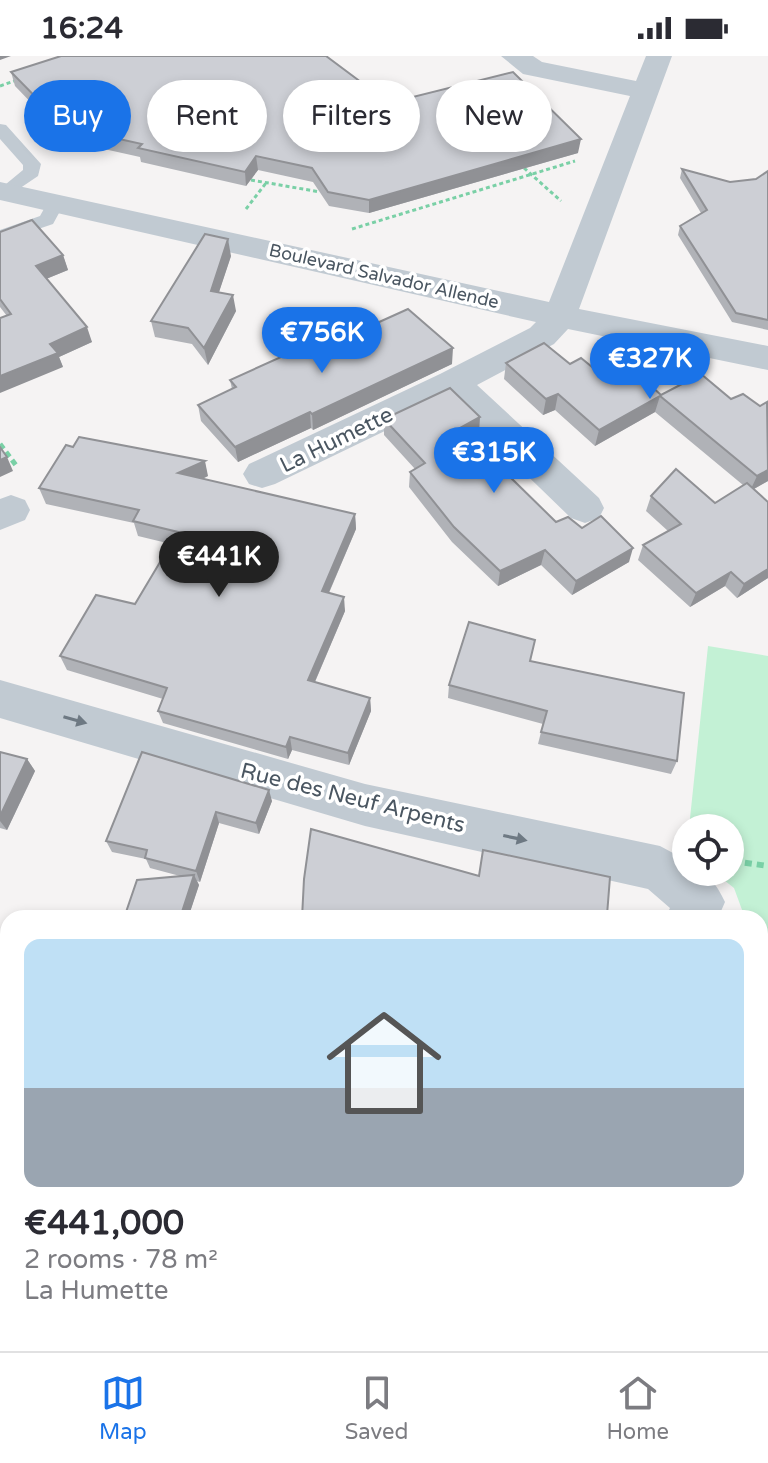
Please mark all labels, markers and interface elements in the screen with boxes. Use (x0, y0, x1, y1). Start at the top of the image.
text: 16:24 (40, 10, 123, 47)
chip: Buy (24, 80, 131, 152)
chip: Rent (147, 80, 267, 152)
chip: Filters (283, 80, 420, 152)
chip: New (436, 80, 552, 152)
street label: Boulevard Salvador Allende (267, 239, 501, 313)
pin: €756K (266, 307, 378, 375)
text: €756K (280, 317, 364, 348)
pin: €327K (594, 333, 706, 401)
text: €327K (608, 343, 692, 374)
street label: La Humette (276, 401, 397, 478)
pin: €315K (438, 427, 550, 495)
text: €315K (452, 437, 536, 468)
pin: €441K (163, 531, 275, 599)
text: €441K (177, 541, 261, 572)
one-way arrow (62, 715, 87, 727)
street label: Rue des Neuf Arpents (238, 757, 468, 838)
map controls (672, 814, 744, 886)
button: locate (672, 814, 744, 886)
one-way arrow (503, 832, 528, 845)
icon: home (312, 991, 456, 1135)
text: €441,000 (24, 1203, 184, 1244)
text: 2 rooms · 78 m² (24, 1244, 218, 1275)
text: La Humette (24, 1275, 168, 1306)
tab: Map (99, 1371, 147, 1445)
tab: Saved (345, 1371, 408, 1445)
tab: Home (607, 1371, 669, 1445)

